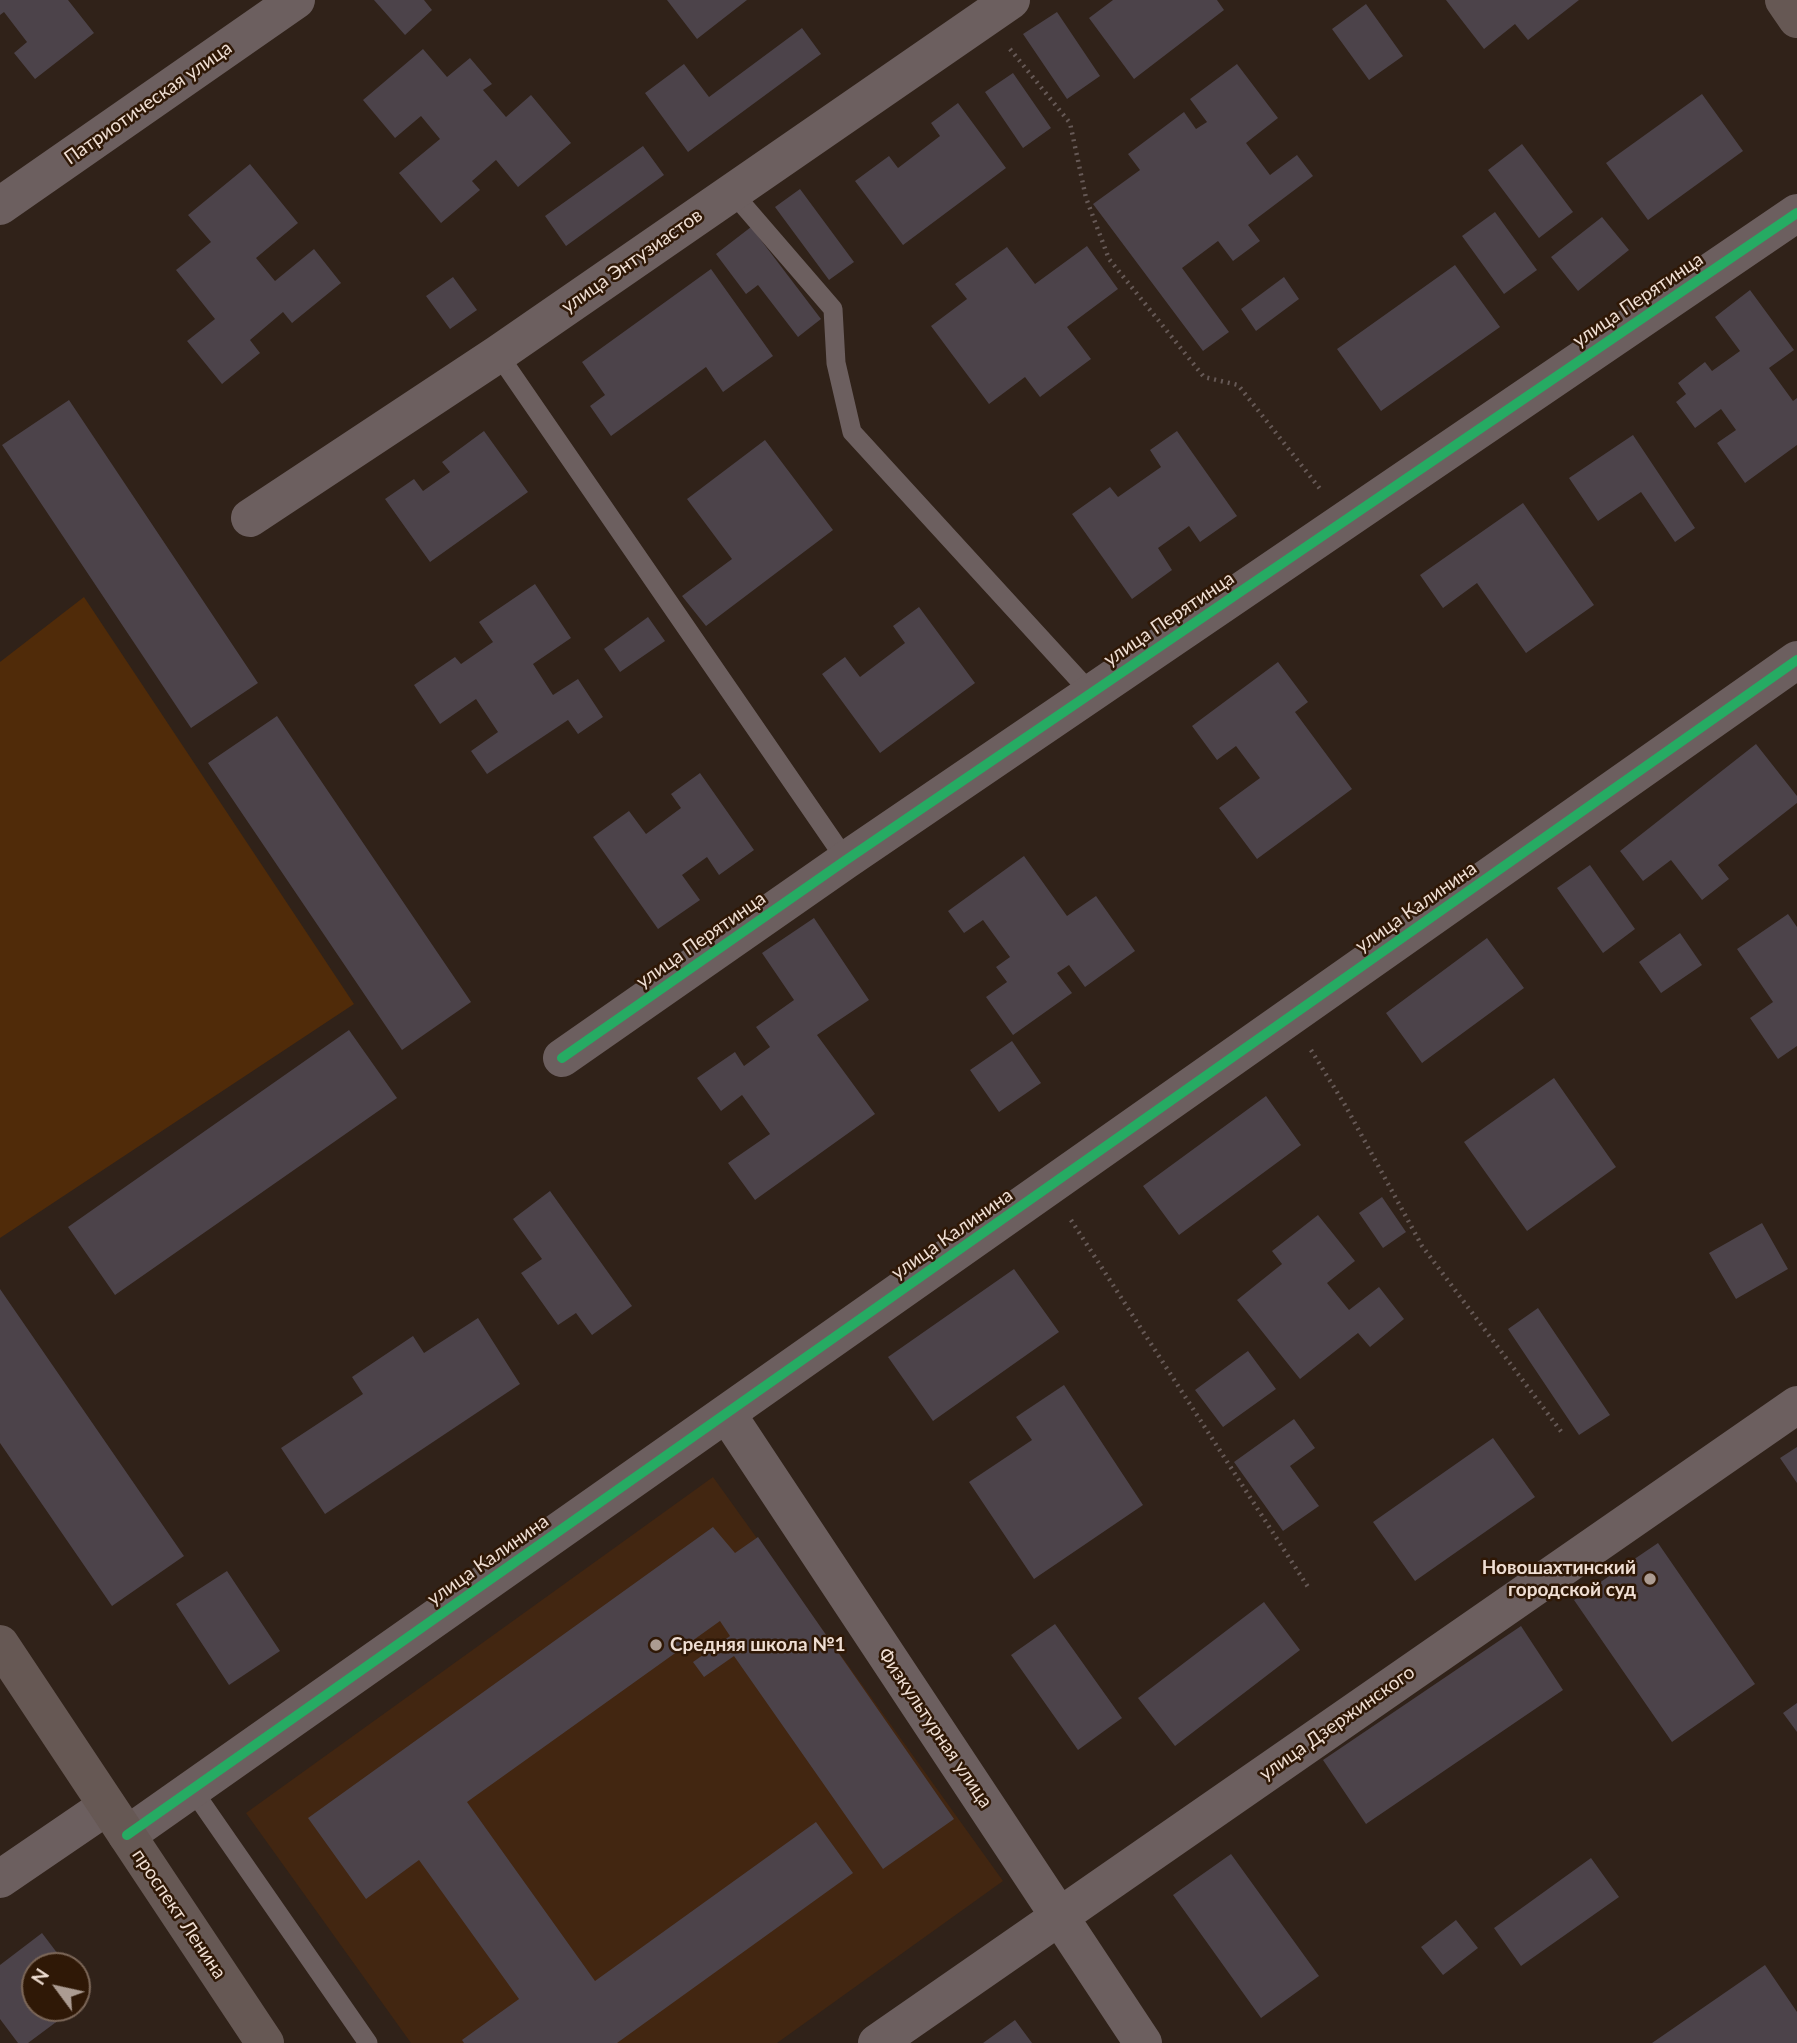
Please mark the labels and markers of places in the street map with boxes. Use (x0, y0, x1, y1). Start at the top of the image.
place label: Новошахтинский городской суд (1482, 1557, 1636, 1601)
marker: Новошахтинский городской суд (1642, 1571, 1658, 1587)
place label: Средняя школа №1 (670, 1634, 846, 1656)
marker: Средняя школа №1 (648, 1637, 664, 1653)

